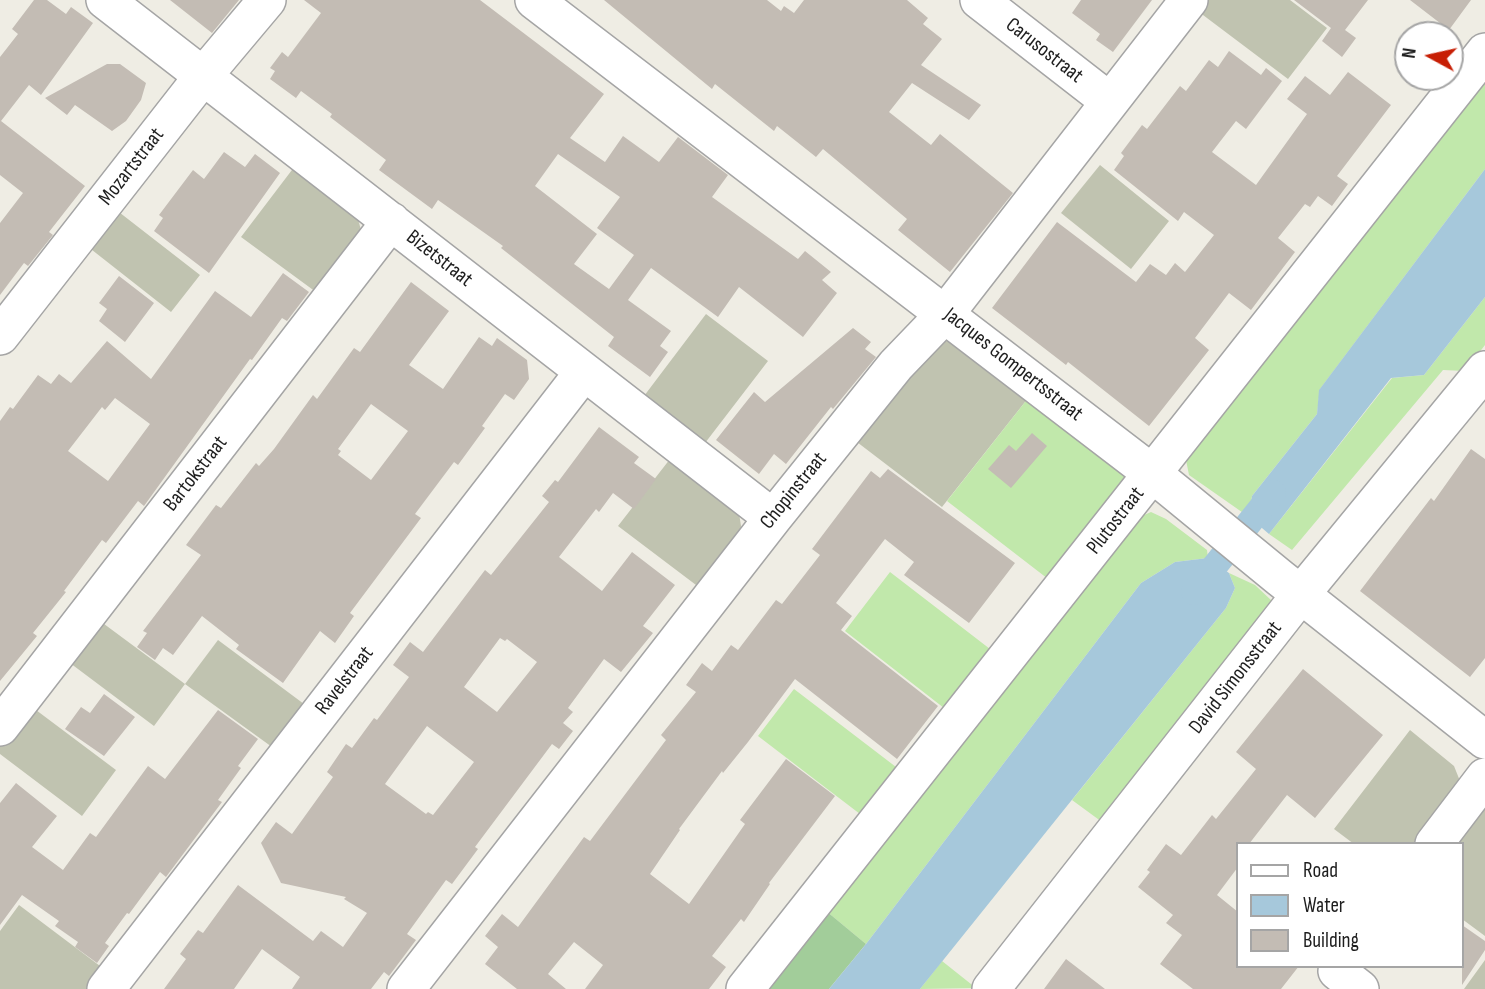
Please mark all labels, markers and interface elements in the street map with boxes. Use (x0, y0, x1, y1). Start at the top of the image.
street label: Carusostraat (1000, 13, 1088, 89)
north arrow (1394, 21, 1464, 91)
text: N (1398, 47, 1422, 60)
street label: Mozartstraat (94, 123, 170, 211)
street label: Bizetstraat (401, 225, 477, 293)
street label: Jacques Gompertsstraat (938, 303, 1088, 427)
street label: Bartokstraat (159, 431, 233, 517)
street label: Chopinstraat (755, 447, 833, 535)
street label: Plutostraat (1082, 482, 1150, 560)
street label: David Simonsstraat (1184, 617, 1288, 739)
street label: Ravelstraat (310, 642, 380, 720)
legend (1236, 842, 1464, 968)
text: Road (1303, 858, 1338, 883)
text: Water (1303, 893, 1345, 918)
text: Building (1303, 928, 1359, 953)

